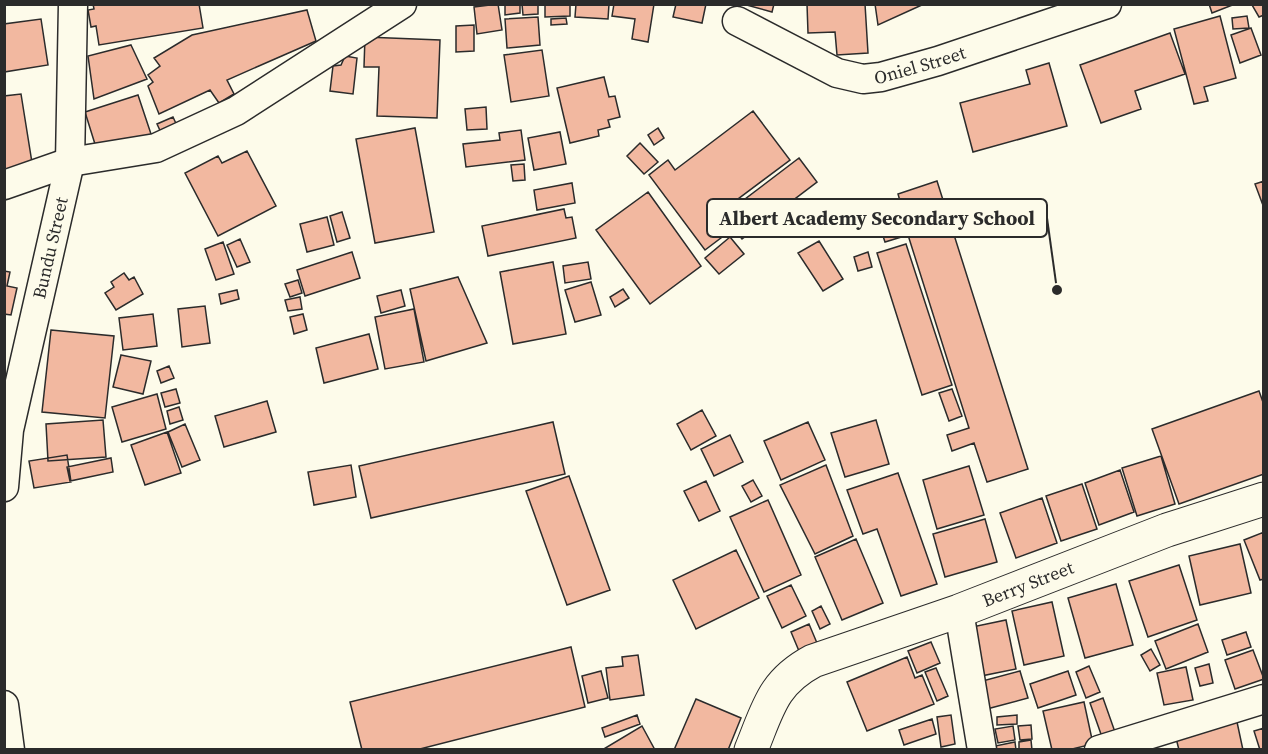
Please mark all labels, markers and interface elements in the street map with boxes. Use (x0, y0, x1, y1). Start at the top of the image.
street label: Oniel Street (873, 40, 969, 90)
street label: Bundu Street (26, 194, 74, 301)
callout: Albert Academy Secondary School (707, 199, 1047, 237)
text: Albert Academy Secondary School (719, 204, 1035, 232)
street label: Berry Street (979, 555, 1077, 613)

